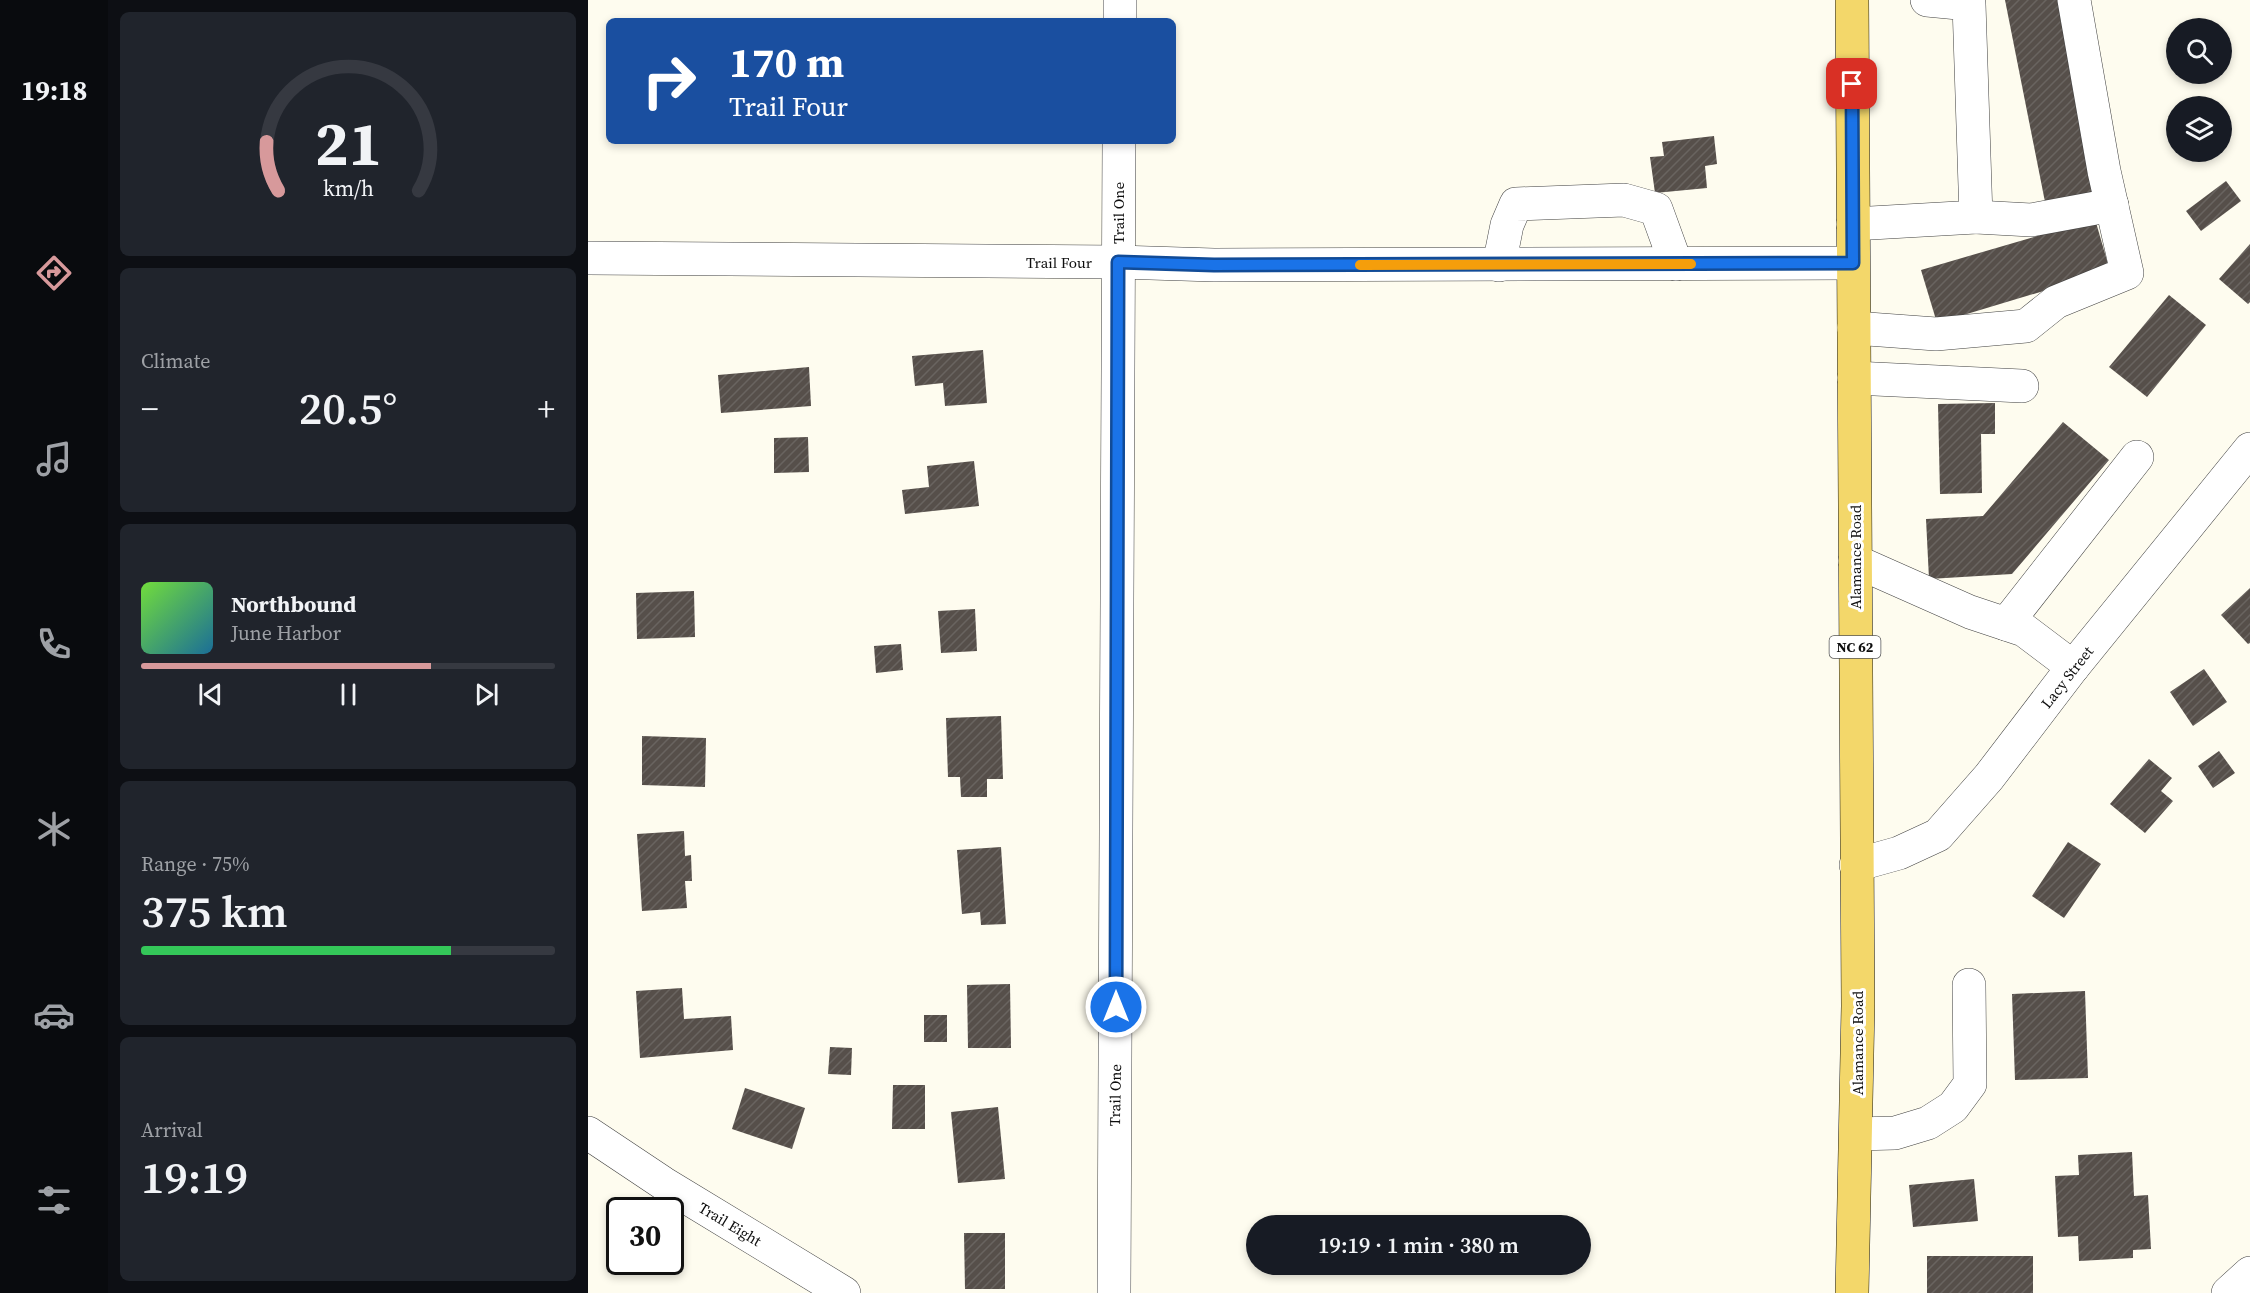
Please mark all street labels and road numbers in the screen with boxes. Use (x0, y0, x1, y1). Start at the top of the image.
street label: Trail One (1108, 182, 1129, 244)
street label: Trail Four (1026, 252, 1093, 273)
street label: Alamance Road (1845, 504, 1866, 609)
road number: NC 62 (1830, 636, 1880, 658)
street label: Lacy Street (2036, 641, 2098, 713)
street label: Alamance Road (1847, 990, 1868, 1095)
street label: Trail One (1104, 1063, 1126, 1126)
street label: Trail Eight (695, 1197, 765, 1251)

